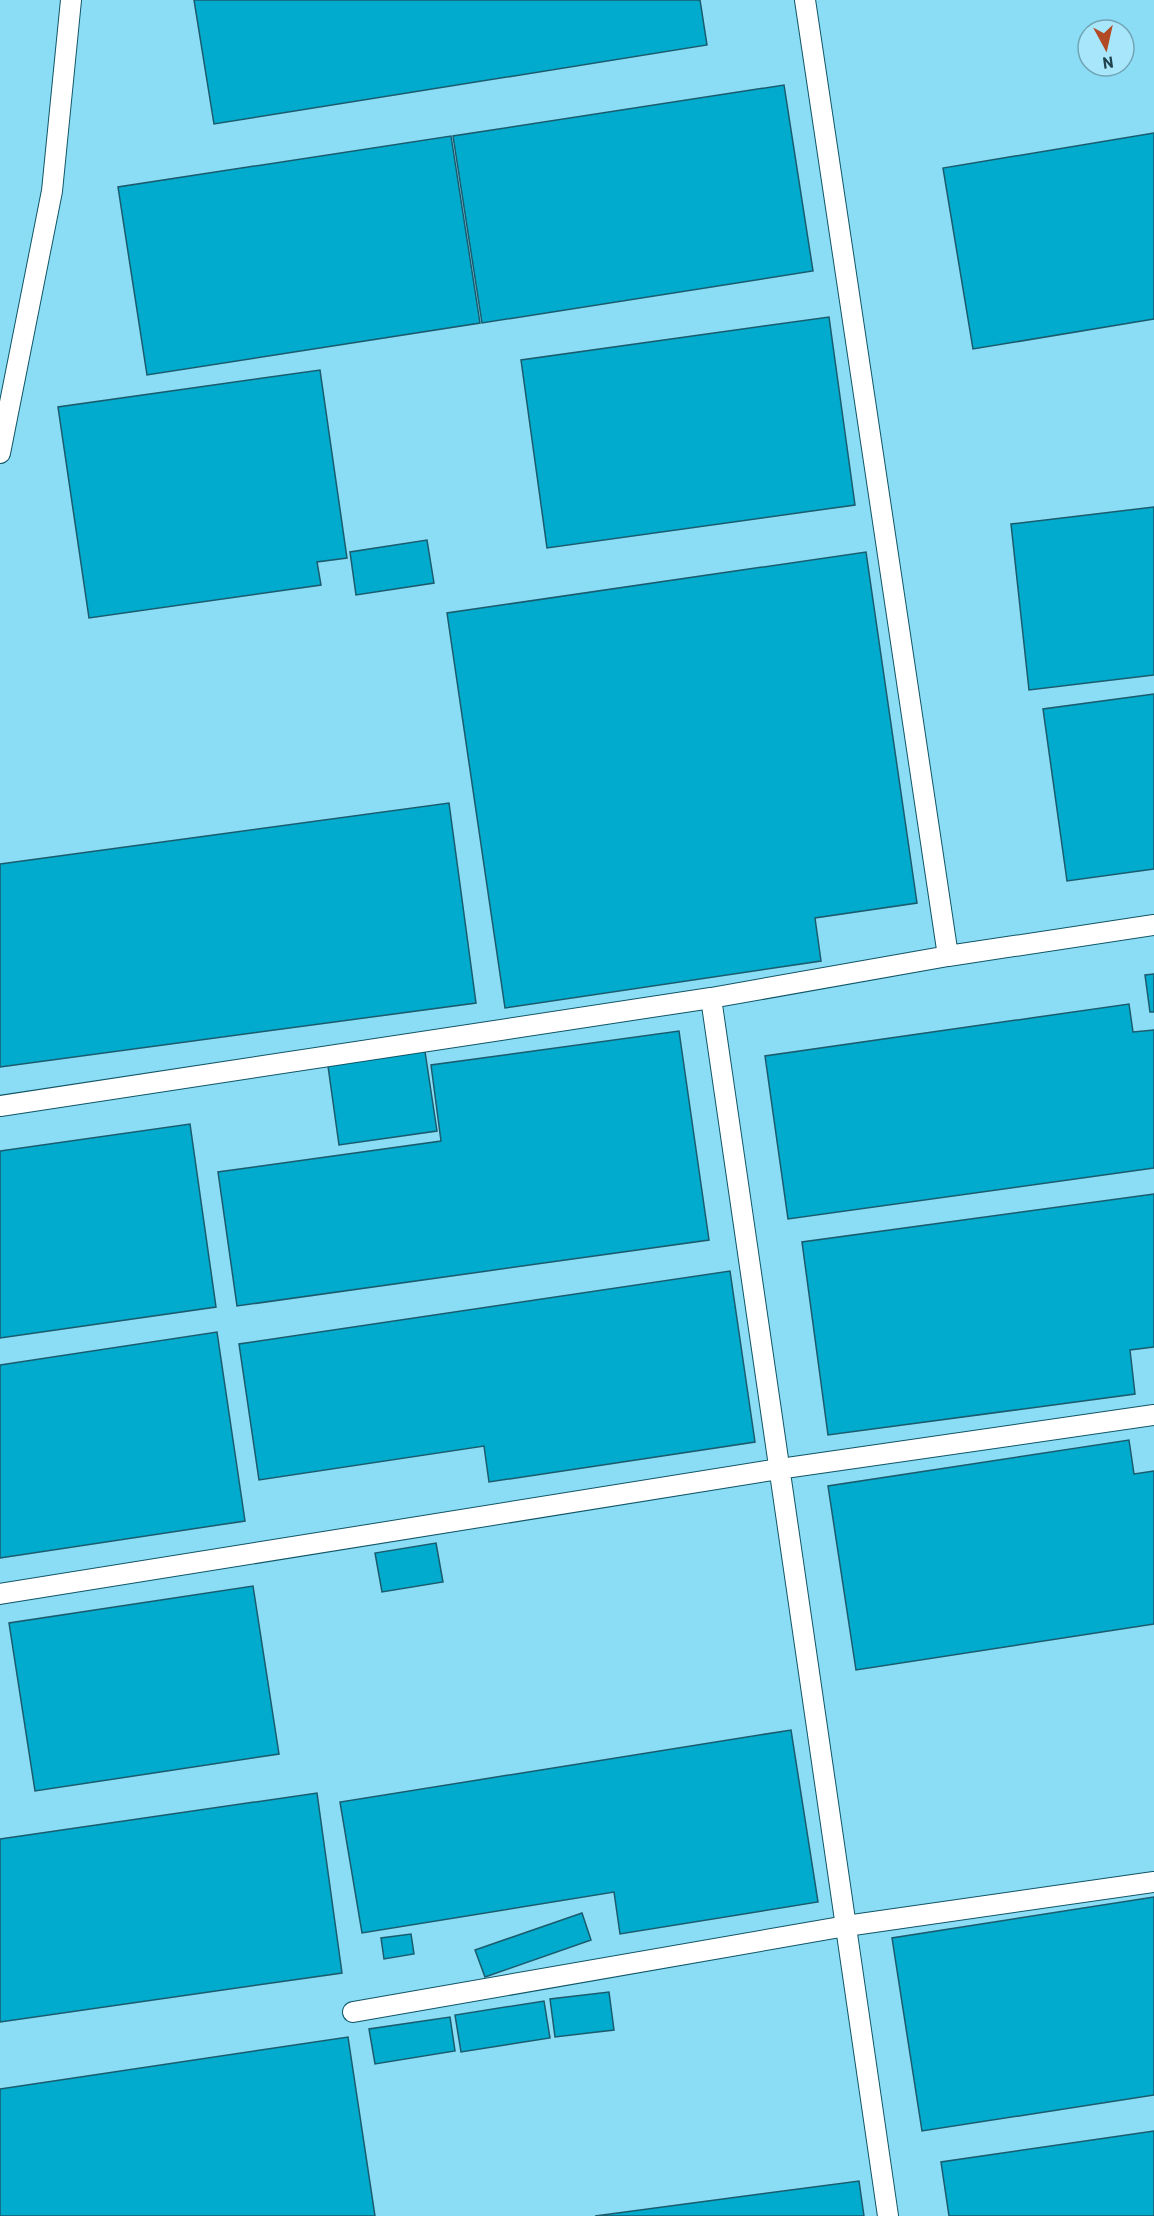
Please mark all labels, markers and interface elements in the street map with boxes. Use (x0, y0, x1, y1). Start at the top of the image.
north arrow (1076, 18, 1136, 78)
text: N (1102, 53, 1115, 73)

